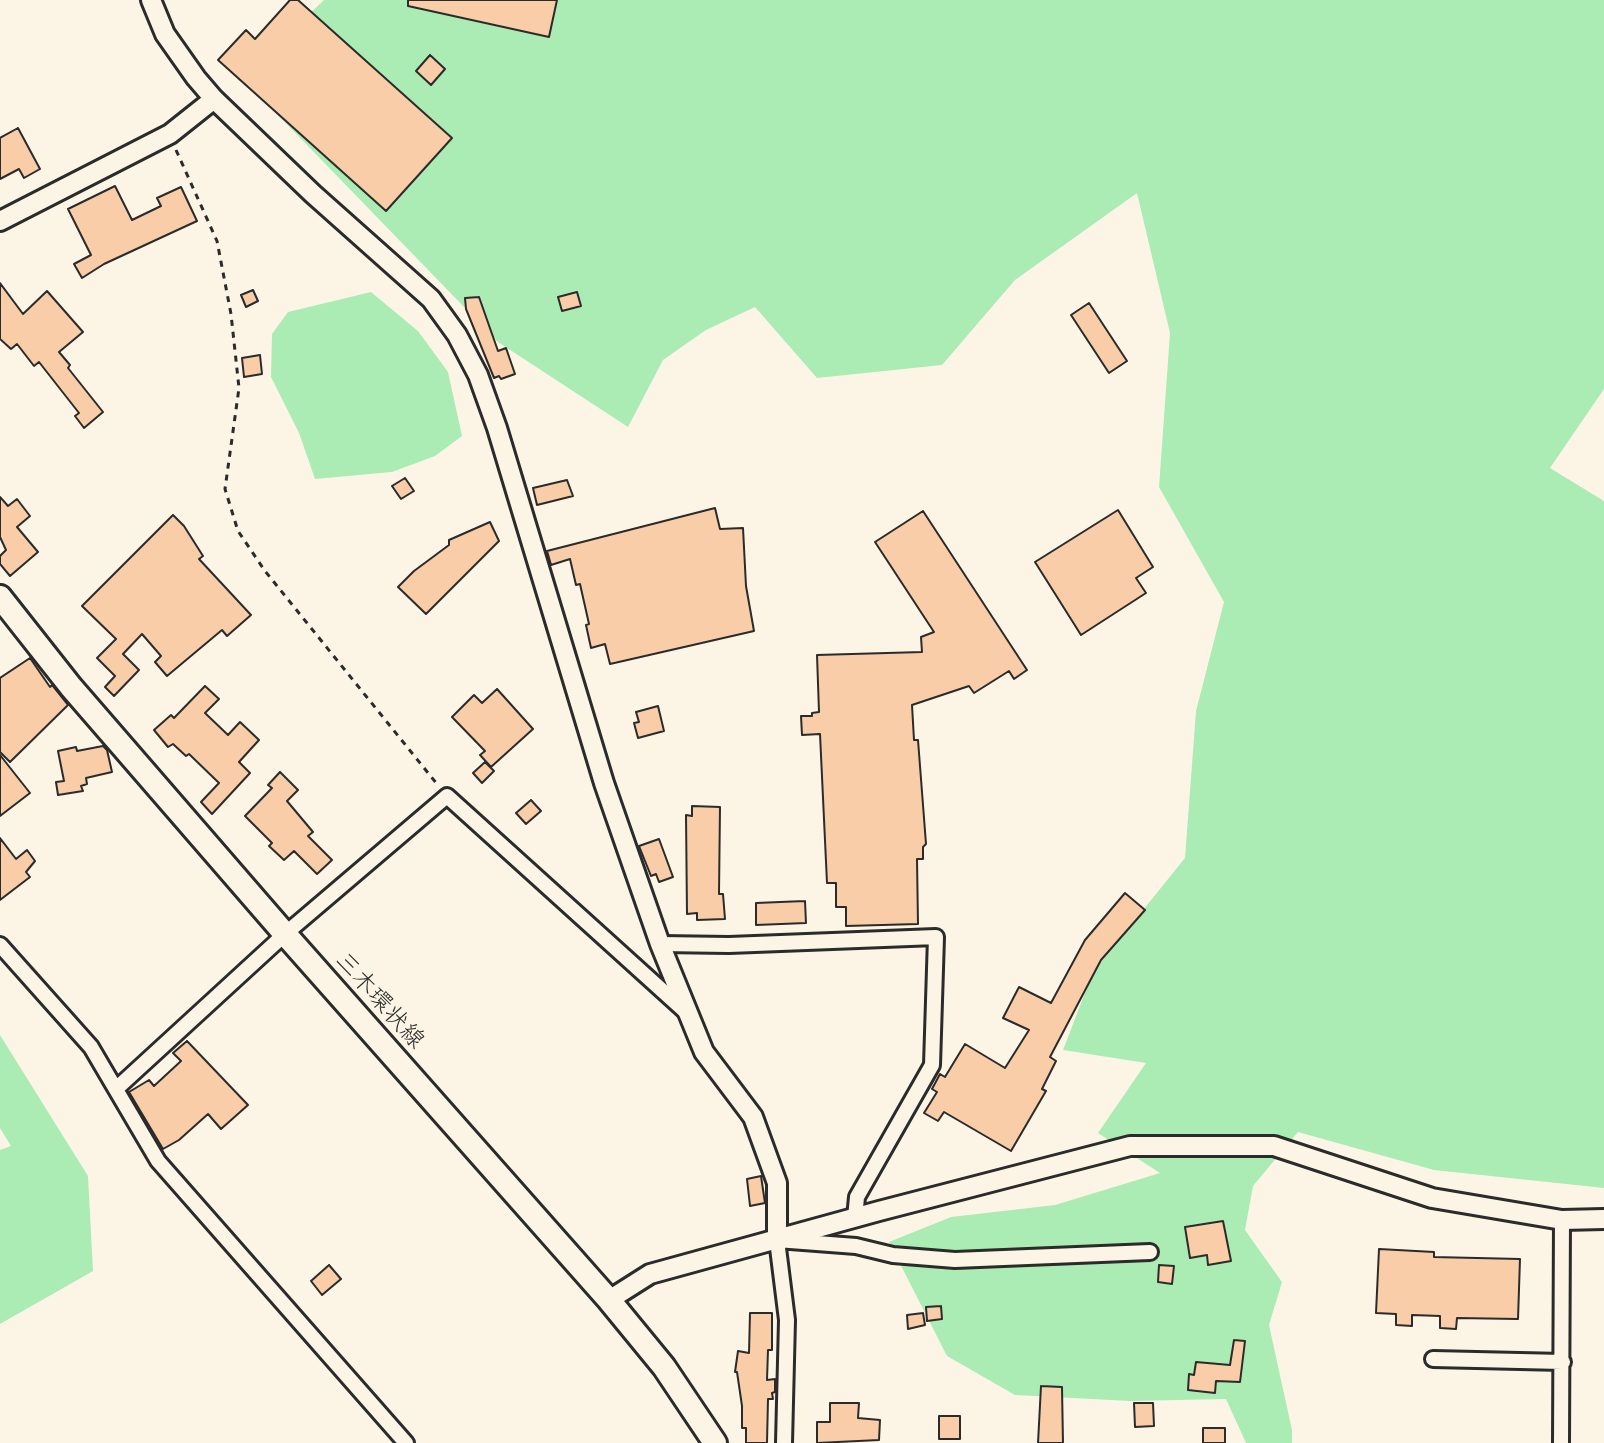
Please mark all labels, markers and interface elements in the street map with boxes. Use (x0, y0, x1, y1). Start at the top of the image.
street label: 三木環状線 (328, 947, 430, 1055)

